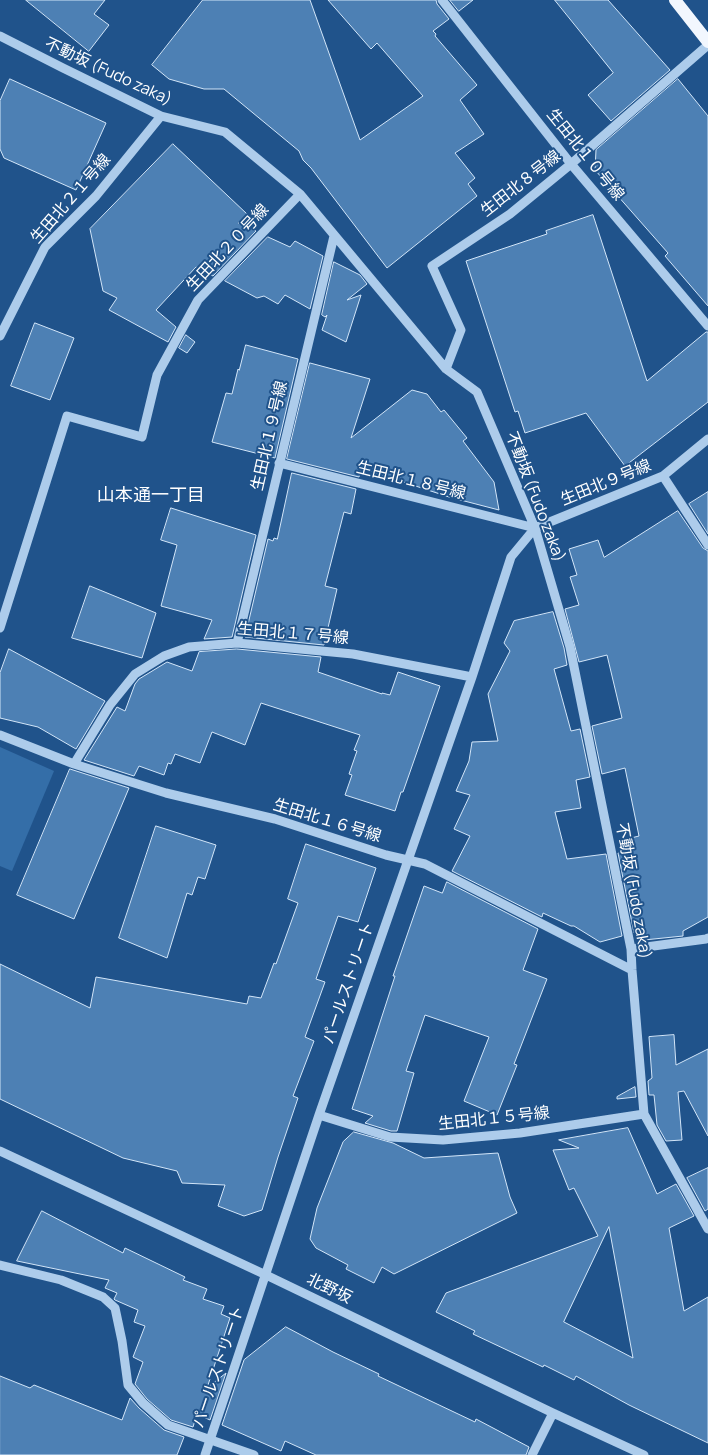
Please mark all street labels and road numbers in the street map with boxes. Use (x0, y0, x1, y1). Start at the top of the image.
street label: 不動坂 (Fudo zaka) (41, 34, 175, 110)
street label: 生田北１０号線 (542, 105, 628, 205)
street label: 生田北８号線 (477, 147, 565, 221)
street label: 生田北２１号線 (27, 150, 115, 248)
street label: 生田北２０号線 (183, 200, 273, 296)
street label: 生田北１９号線 (248, 379, 292, 493)
street label: 不動坂 (Fudo zaka) (501, 429, 569, 565)
street label: 生田北９号線 (558, 456, 654, 510)
street label: 生田北１８号線 (354, 458, 468, 504)
street label: 生田北１７号線 (236, 620, 350, 648)
street label: 生田北１６号線 (271, 795, 383, 847)
street label: 不動坂 (Fudo zaka) (612, 821, 654, 961)
street label: パールストリート (319, 919, 379, 1047)
street label: 生田北１５号線 (437, 1104, 551, 1134)
street label: 北野坂 (303, 1270, 355, 1308)
street label: パールストリート (189, 1303, 249, 1431)

